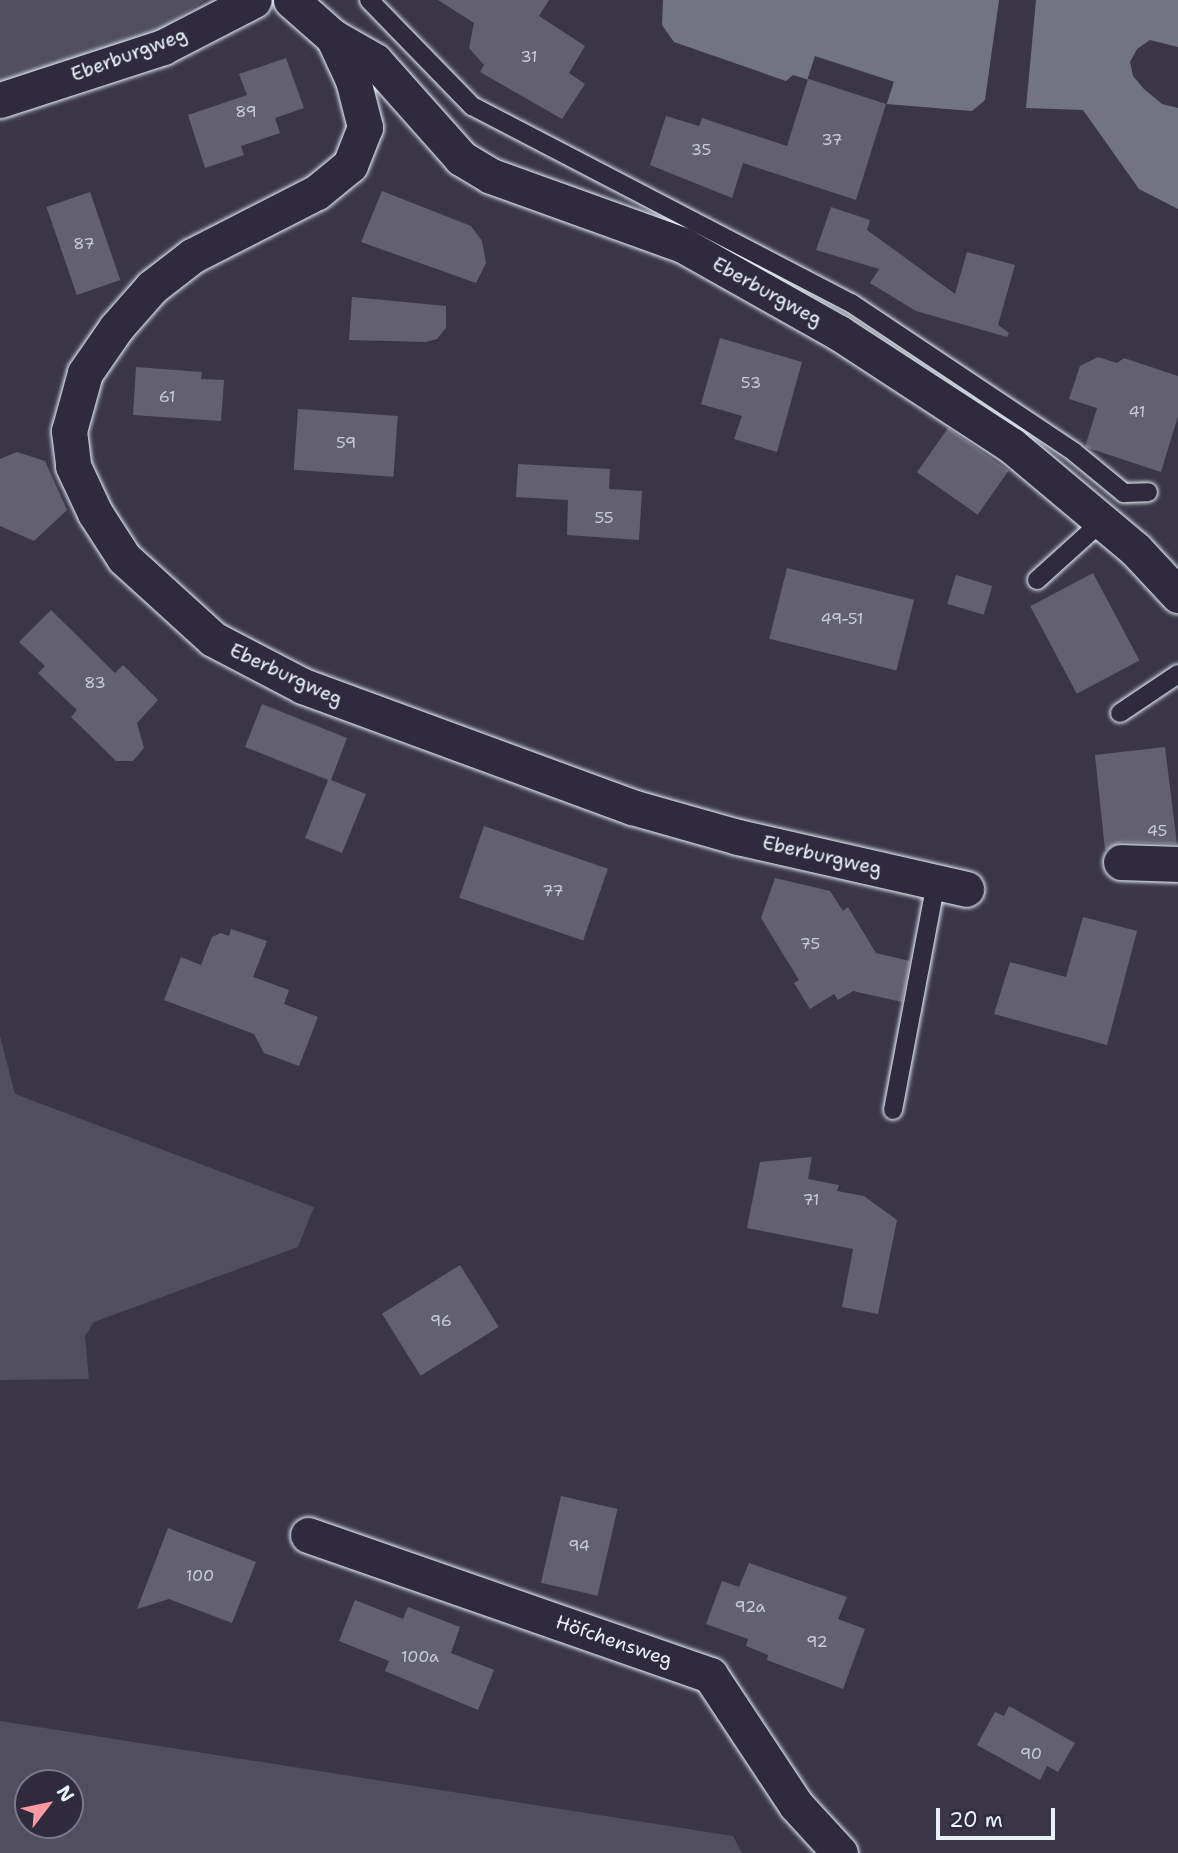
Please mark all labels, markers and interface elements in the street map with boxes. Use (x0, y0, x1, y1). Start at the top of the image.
street label: Eberburgweg (68, 23, 190, 87)
house number: 31 (520, 47, 538, 67)
house number: 89 (235, 102, 257, 122)
house number: 37 (821, 130, 843, 150)
house number: 35 (691, 140, 711, 160)
house number: 87 (73, 234, 95, 254)
street label: Eberburgweg (708, 253, 826, 331)
house number: 53 (741, 373, 761, 393)
house number: 61 (159, 387, 175, 407)
house number: 41 (1128, 402, 1146, 422)
house number: 59 (336, 433, 356, 453)
house number: 55 (594, 508, 614, 528)
house number: 49-51 (821, 609, 863, 629)
street label: Eberburgweg (226, 639, 346, 711)
house number: 83 (84, 673, 106, 693)
house number: 45 (1147, 821, 1167, 841)
street label: Eberburgweg (760, 831, 884, 881)
house number: 77 (542, 881, 564, 901)
house number: 75 (800, 934, 820, 954)
house number: 71 (802, 1190, 820, 1210)
house number: 96 (430, 1311, 452, 1331)
house number: 94 (568, 1536, 590, 1556)
house number: 100 (186, 1566, 214, 1586)
house number: 92a (735, 1597, 765, 1617)
street label: Höfchensweg (553, 1610, 675, 1672)
house number: 92 (806, 1632, 828, 1652)
house number: 100a (401, 1647, 439, 1667)
house number: 90 (1020, 1744, 1042, 1764)
north arrow (14, 1769, 84, 1839)
text: N (51, 1781, 80, 1807)
scale bar (940, 1794, 1059, 1838)
text: 20 m (949, 1806, 1003, 1834)

